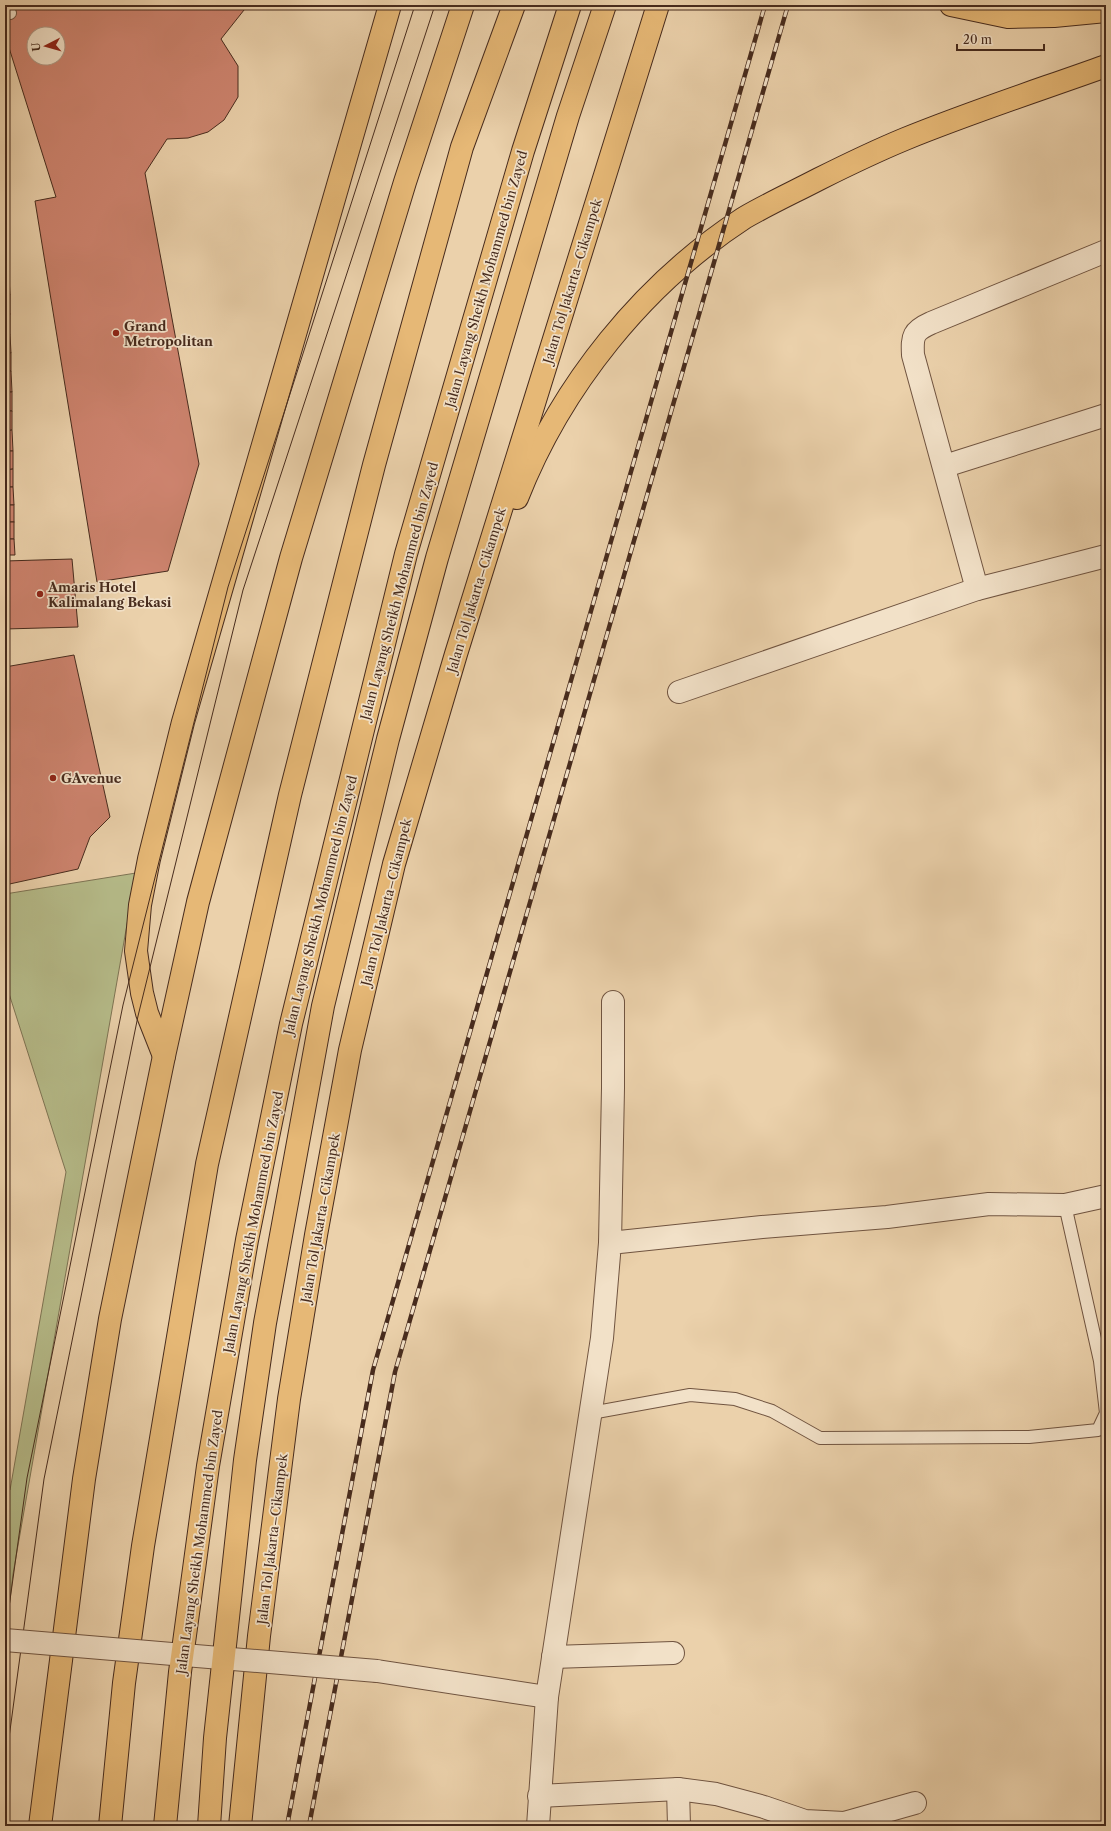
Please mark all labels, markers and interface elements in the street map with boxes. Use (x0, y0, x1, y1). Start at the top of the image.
north arrow (26, 26, 66, 66)
scale bar (957, 26, 1044, 52)
text: 20 m (963, 32, 992, 47)
text: U (29, 42, 43, 52)
street label: Jalan Layang Sheikh Mohammed bin Zayed (441, 149, 530, 411)
street label: Jalan Tol Jakarta–Cikampek (539, 196, 605, 368)
place label: Grand Metropolitan (124, 318, 213, 349)
marker: Grand Metropolitan (111, 328, 121, 338)
street label: Jalan Layang Sheikh Mohammed bin Zayed (356, 460, 441, 724)
street label: Jalan Tol Jakarta–Cikampek (443, 505, 509, 677)
place label: Amaris Hotel Kalimalang Bekasi (47, 579, 172, 610)
marker: Amaris Hotel Kalimalang Bekasi (35, 589, 45, 599)
place label: GAvenue (61, 770, 122, 786)
marker: GAvenue (48, 773, 58, 783)
street label: Jalan Layang Sheikh Mohammed bin Zayed (280, 774, 360, 1038)
street label: Jalan Tol Jakarta–Cikampek (357, 816, 415, 989)
street label: Jalan Layang Sheikh Mohammed bin Zayed (219, 1090, 286, 1356)
street label: Jalan Tol Jakarta–Cikampek (297, 1131, 343, 1306)
street label: Jalan Layang Sheikh Mohammed bin Zayed (172, 1409, 225, 1677)
street label: Jalan Tol Jakarta–Cikampek (253, 1452, 290, 1627)

